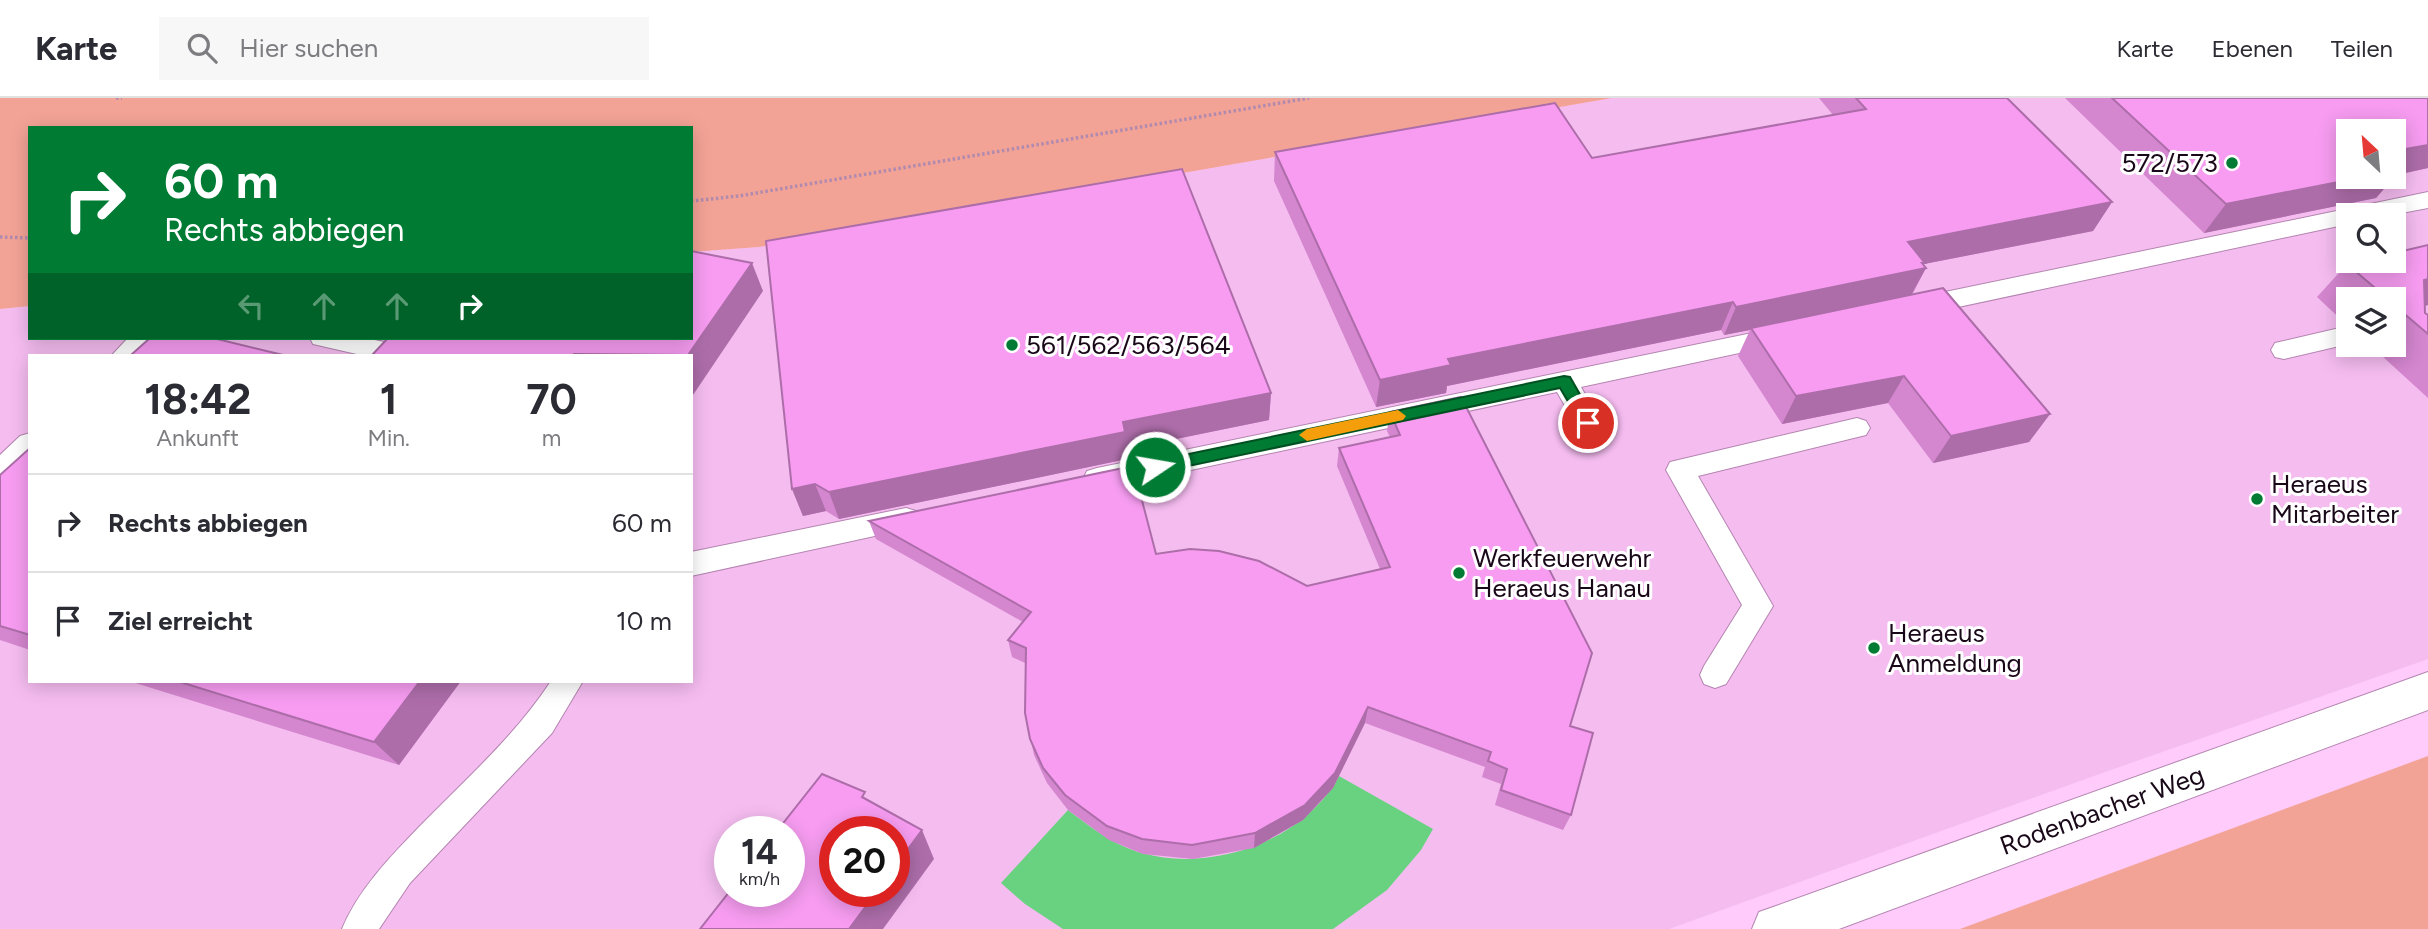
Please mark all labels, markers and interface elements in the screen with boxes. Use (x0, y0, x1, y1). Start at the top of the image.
search box (159, 17, 649, 80)
text: Karte (35, 29, 117, 68)
icon: search (183, 29, 221, 67)
text: Hier suchen (239, 32, 378, 64)
text: Karte (2117, 34, 2174, 63)
text: Ebenen (2212, 34, 2293, 63)
text: Teilen (2331, 34, 2393, 63)
north arrow (2336, 119, 2406, 189)
map controls (2336, 119, 2406, 357)
place label: 572/573 (2121, 147, 2218, 179)
text: 60 m (164, 151, 279, 210)
icon: right (49, 154, 140, 245)
marker: 572/573 (2224, 155, 2240, 171)
button: search (2336, 203, 2406, 273)
text: Rechts abbiegen (164, 211, 404, 249)
icon: left (232, 287, 270, 325)
icon: ahead (305, 287, 343, 325)
icon: ahead (378, 287, 416, 325)
icon: right (451, 287, 489, 325)
button: layers (2336, 287, 2406, 357)
place label: 561/562/563/564 (1026, 329, 1231, 361)
marker: 561/562/563/564 (1004, 337, 1020, 353)
text: 18:42 (144, 374, 251, 425)
text: 1 (380, 374, 398, 425)
text: 70 (526, 374, 577, 425)
pin (1558, 393, 1618, 453)
icon: arrive (1569, 404, 1607, 442)
text: Ankunft (157, 424, 239, 452)
text: Min. (367, 424, 410, 452)
text: m (542, 424, 561, 452)
position arrow (1118, 430, 1192, 504)
place label: Heraeus Mitarbeiter (2271, 468, 2399, 530)
marker: Heraeus Mitarbeiter (2249, 491, 2265, 507)
icon: right (49, 504, 87, 542)
text: Rechts abbiegen (108, 507, 308, 539)
text: 60 m (612, 507, 672, 539)
place label: Werkfeuerwehr Heraeus Hanau (1473, 542, 1651, 604)
marker: Werkfeuerwehr Heraeus Hanau (1451, 565, 1467, 581)
icon: arrive (49, 602, 87, 640)
text: Ziel erreicht (108, 605, 253, 637)
text: 10 m (616, 605, 672, 637)
place label: Heraeus Anmeldung (1888, 617, 2022, 679)
marker: Heraeus Anmeldung (1866, 640, 1882, 656)
street label: Rodenbacher Weg (1995, 758, 2209, 862)
speed limit sign: 20 (819, 816, 910, 907)
text: 14 (741, 831, 778, 873)
text: km/h (739, 868, 780, 890)

